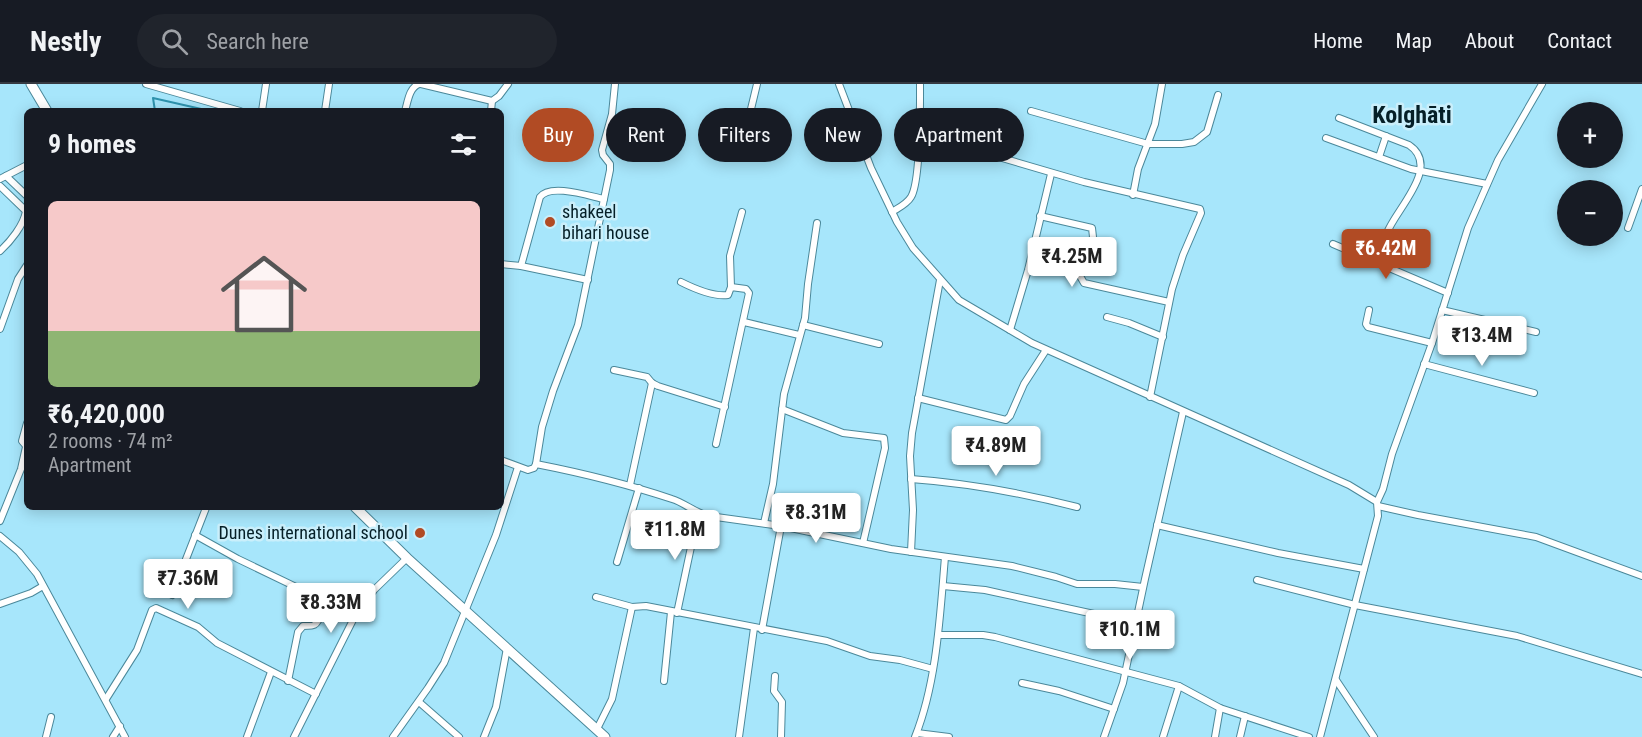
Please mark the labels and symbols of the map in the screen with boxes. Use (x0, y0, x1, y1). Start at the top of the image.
district label: Kolghāti (1372, 101, 1452, 129)
place label: shakeel bihari house (562, 201, 649, 243)
marker: shakeel bihari house (543, 215, 557, 229)
pin: ₹6.42M (1337, 229, 1435, 280)
pin: ₹4.25M (1023, 237, 1121, 288)
pin: ₹13.4M (1433, 316, 1531, 367)
pin: ₹4.89M (947, 426, 1045, 477)
pin: ₹8.31M (767, 493, 865, 544)
pin: ₹11.8M (626, 510, 724, 561)
place label: Dunes international school (219, 522, 408, 543)
marker: Dunes international school (413, 526, 427, 540)
pin: ₹7.36M (139, 559, 237, 610)
pin: ₹8.33M (282, 583, 380, 634)
pin: ₹10.1M (1081, 610, 1179, 661)

